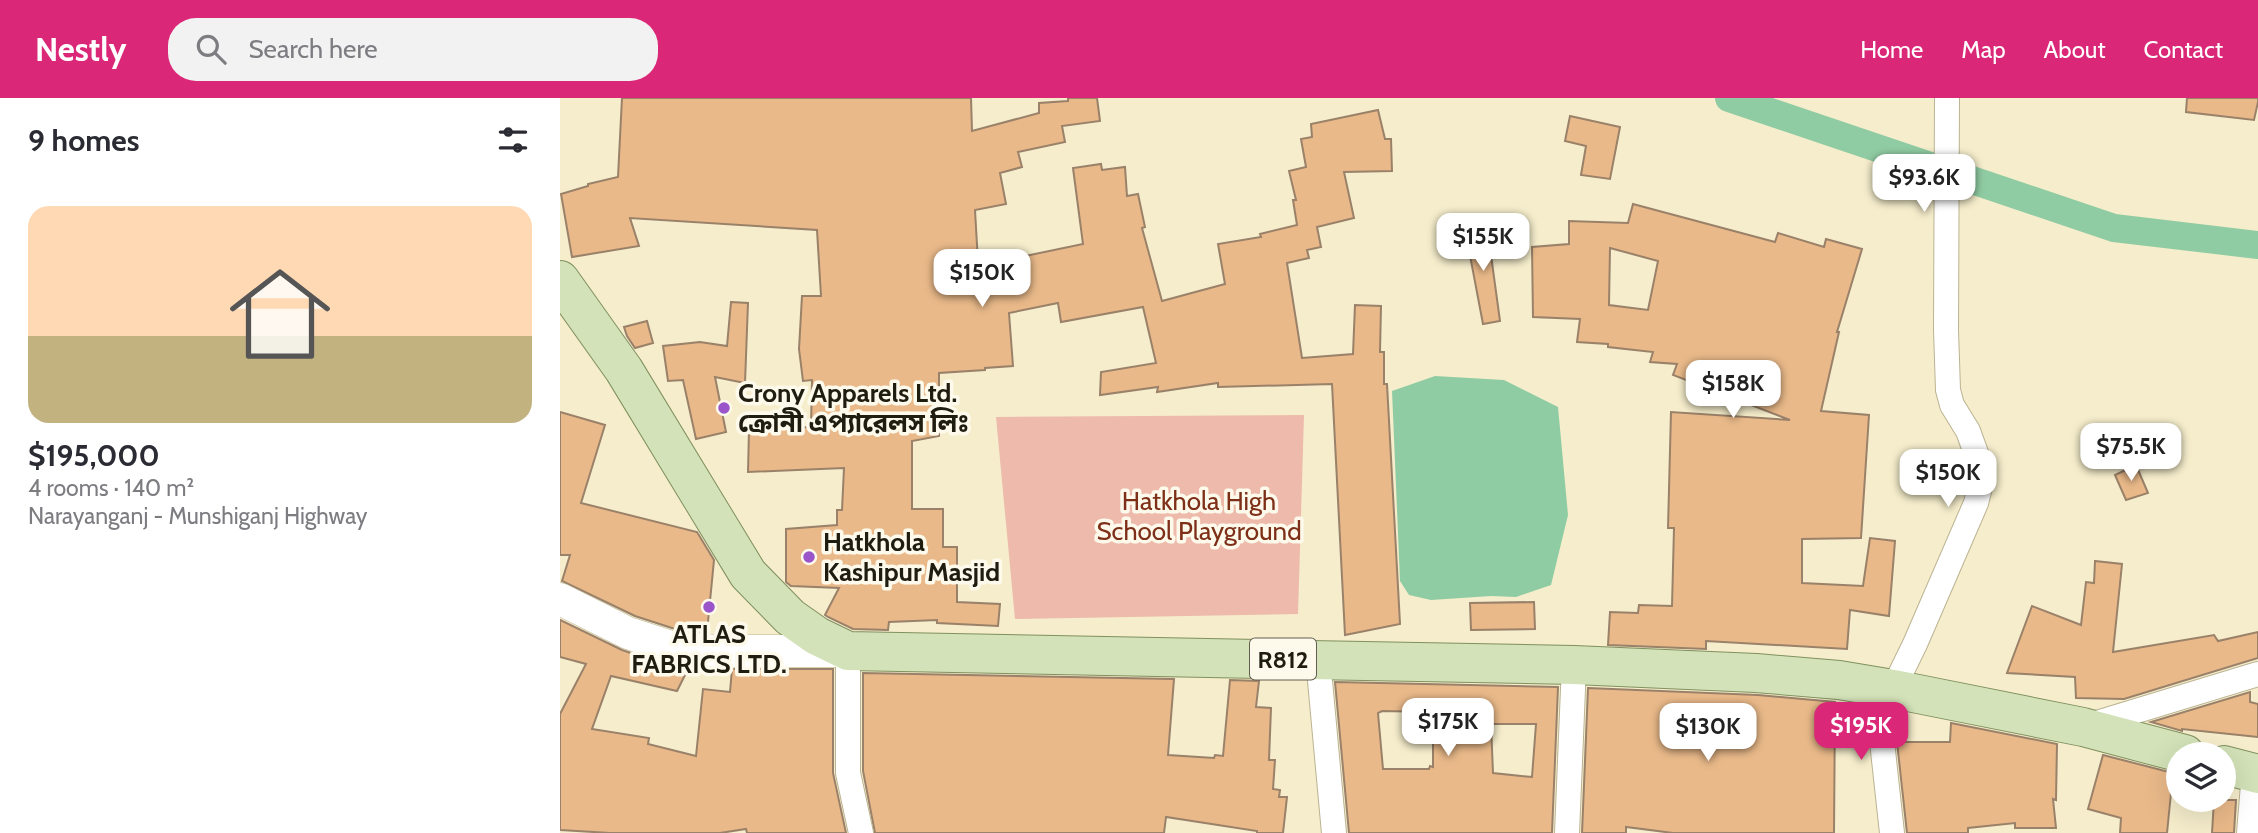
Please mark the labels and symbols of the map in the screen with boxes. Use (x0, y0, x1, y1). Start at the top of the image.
pin: $93.6K (1867, 155, 1981, 214)
pin: $155K (1434, 214, 1532, 273)
pin: $150K (933, 250, 1031, 309)
pin: $158K (1684, 360, 1782, 420)
place label: Crony Apparels Ltd. ক্রোনী এপ্যারেলস লিঃ (738, 377, 969, 439)
marker: Crony Apparels Ltd. ক্রোনী এপ্যারেলস লিঃ (716, 400, 732, 416)
pin: $75.5K (2074, 424, 2188, 483)
pin: $150K (1899, 450, 1997, 509)
park label: Hatkhola High School Playground (1096, 485, 1302, 547)
place label: Hatkhola Kashipur Masjid (823, 526, 1000, 588)
marker: Hatkhola Kashipur Masjid (801, 549, 817, 565)
marker: ATLAS FABRICS LTD. (701, 599, 717, 615)
place label: ATLAS FABRICS LTD. (631, 618, 787, 680)
road number: R812 (1250, 638, 1316, 680)
pin: $175K (1399, 698, 1497, 758)
pin: $195K (1812, 702, 1910, 762)
pin: $130K (1659, 704, 1757, 763)

